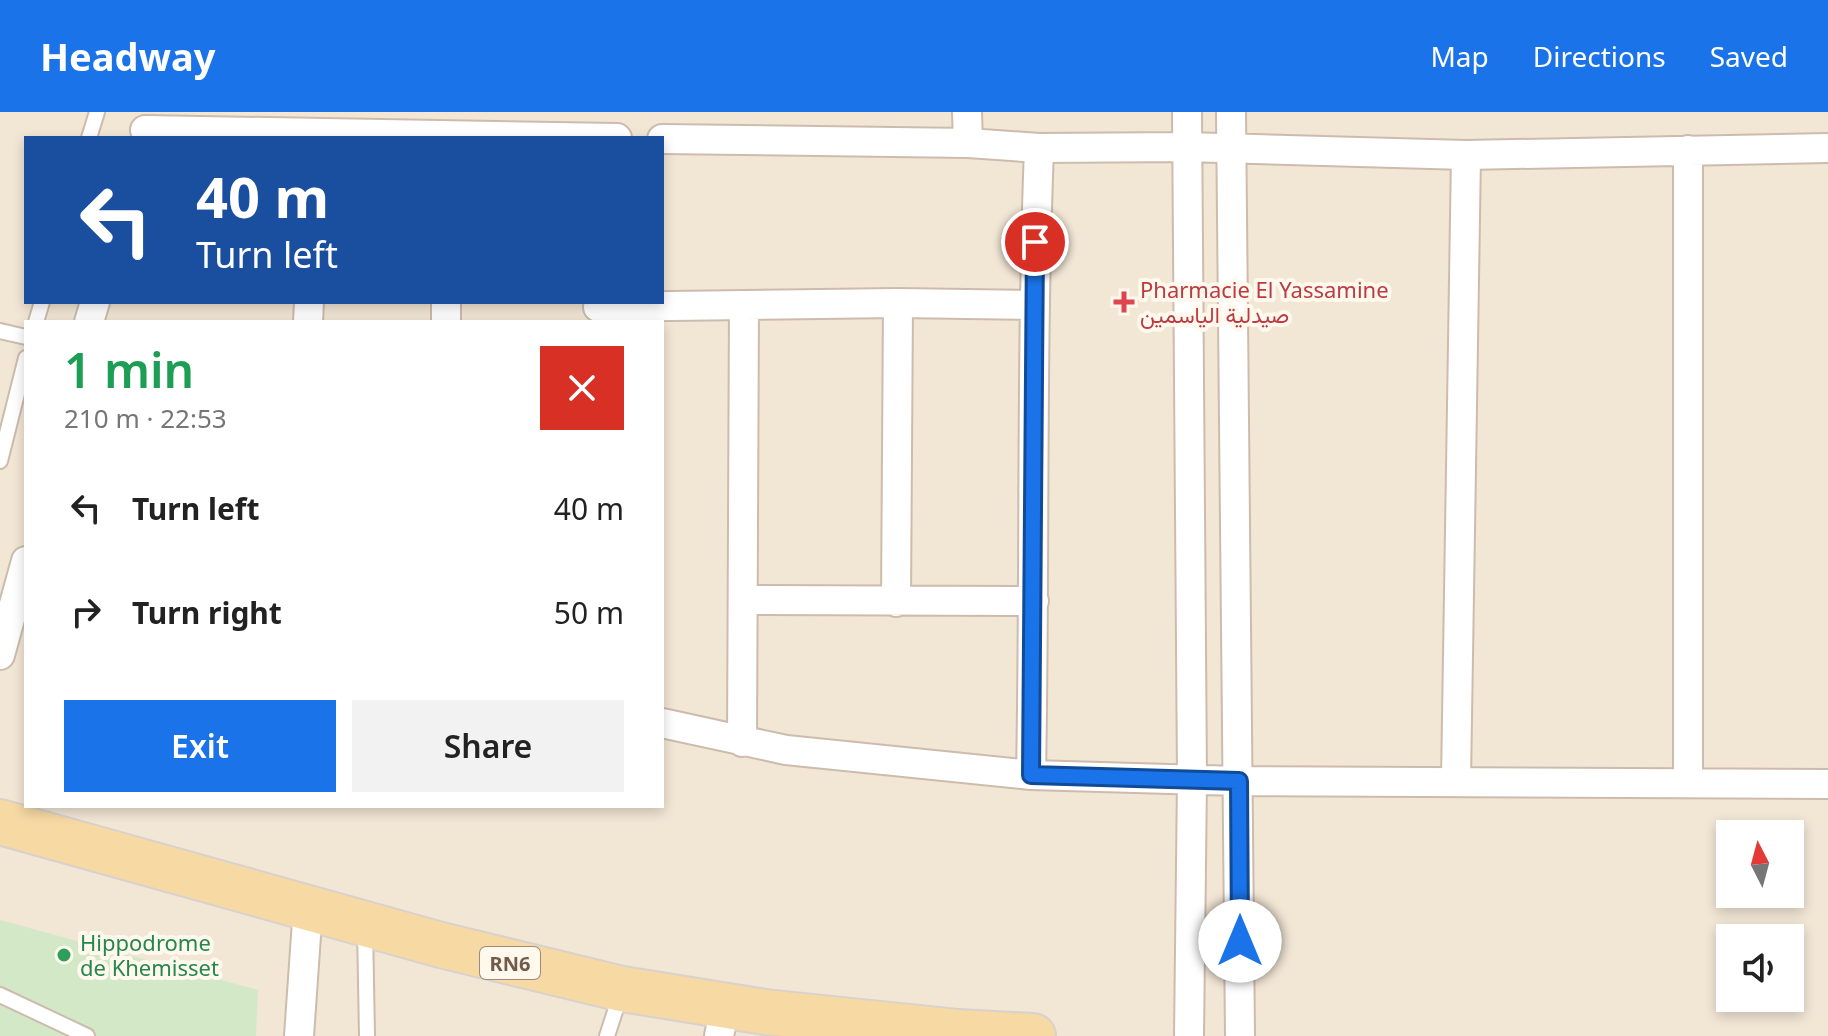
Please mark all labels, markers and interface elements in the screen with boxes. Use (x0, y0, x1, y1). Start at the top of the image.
text: Headway (40, 30, 216, 82)
text: Map (1430, 37, 1489, 75)
text: Directions (1533, 37, 1666, 75)
text: Saved (1710, 37, 1788, 75)
text: 40 m (196, 158, 329, 234)
icon: left (64, 168, 168, 272)
pin (1001, 208, 1069, 276)
icon: arrive (1013, 220, 1057, 264)
text: Turn left (196, 230, 338, 279)
place label: Pharmacie El Yassamine صيدلية الياسمين (1140, 274, 1389, 329)
marker: Pharmacie El Yassamine صيدلية الياسمين (1115, 293, 1133, 311)
text: 1 min (64, 337, 194, 402)
button: close (540, 346, 624, 430)
text: 210 m · 22:53 (64, 400, 227, 436)
icon: left (64, 486, 108, 530)
text: Turn left (132, 488, 260, 529)
text: 40 m (554, 488, 624, 529)
icon: right (64, 590, 108, 634)
text: Turn right (132, 592, 282, 633)
text: 50 m (554, 592, 624, 633)
button: Exit (64, 700, 336, 792)
button: Share (352, 700, 624, 792)
north arrow (1716, 820, 1804, 908)
map controls (1716, 820, 1804, 1012)
position arrow (1198, 899, 1282, 983)
button: sound (1716, 924, 1804, 1012)
place label: Hippodrome de Khemisset (80, 927, 219, 982)
marker: Hippodrome de Khemisset (55, 946, 73, 964)
road number: RN6 (480, 947, 540, 979)

